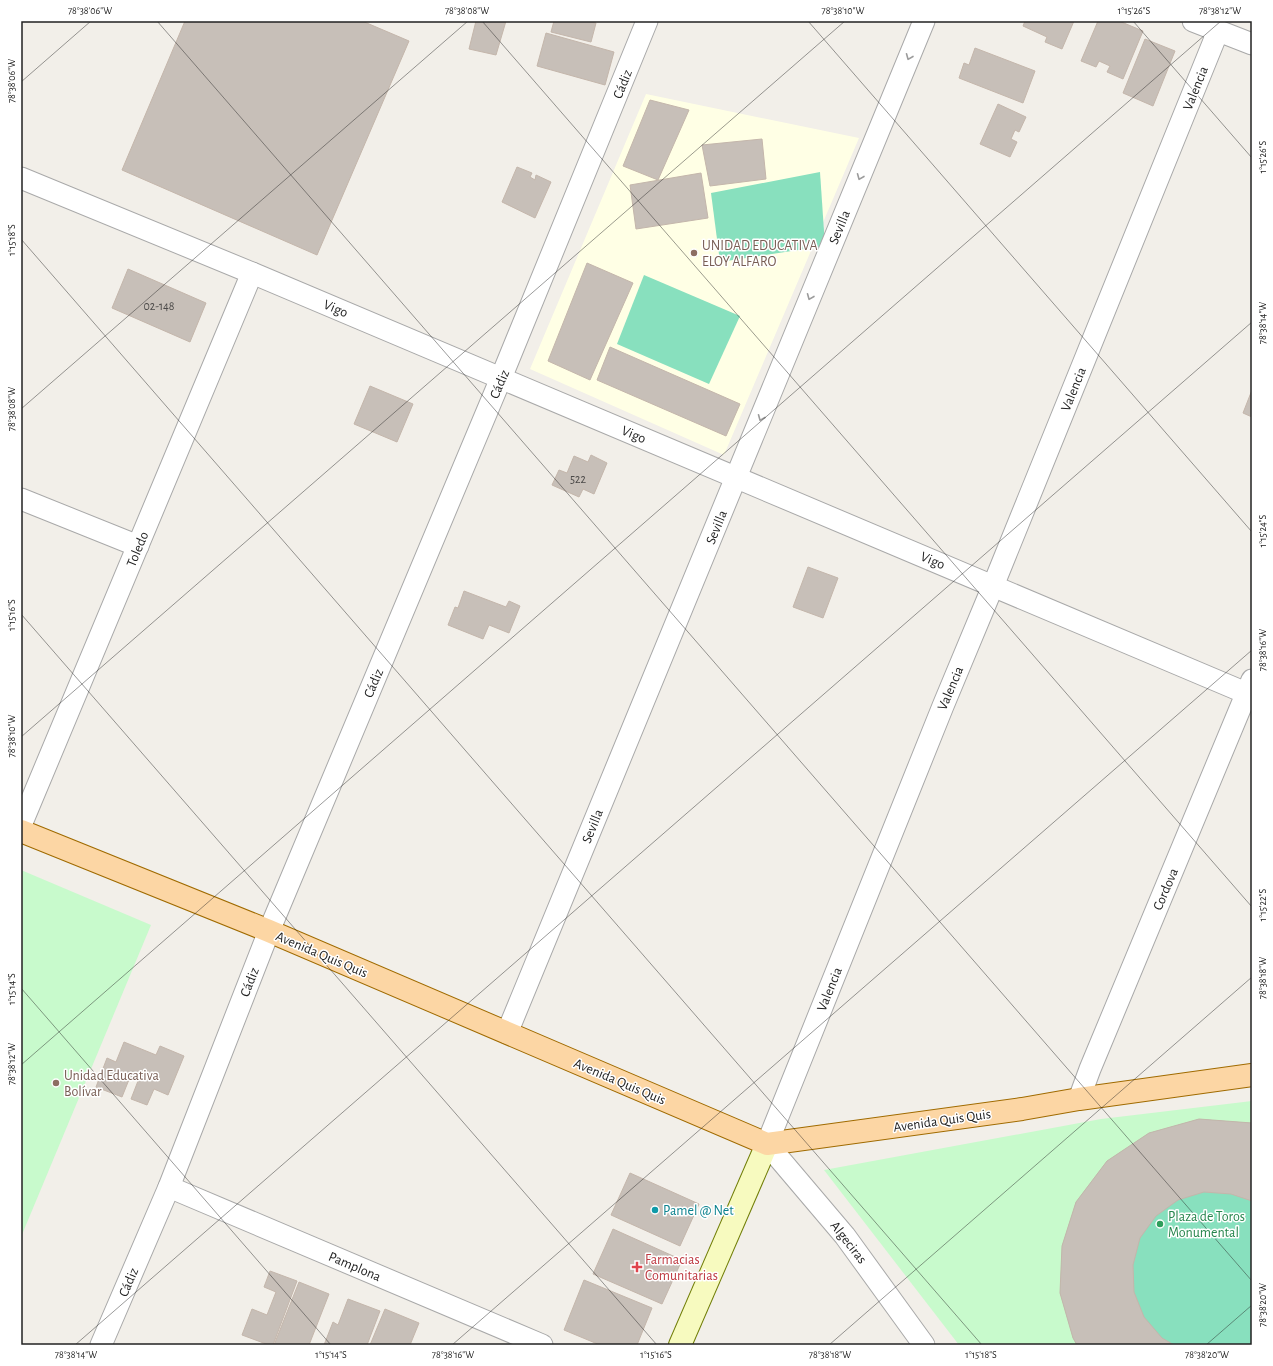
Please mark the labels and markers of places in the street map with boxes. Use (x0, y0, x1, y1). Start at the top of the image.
place label: UNIDAD EDUCATIVA ELOY ALFARO (702, 239, 818, 269)
marker: UNIDAD EDUCATIVA ELOY ALFARO (689, 248, 699, 258)
place label: Unidad Educativa Bolívar (64, 1069, 159, 1099)
marker: Unidad Educativa Bolívar (51, 1078, 61, 1088)
place label: Pamel @ Net (663, 1204, 734, 1218)
marker: Pamel @ Net (650, 1205, 660, 1215)
place label: Plaza de Toros Monumental (1168, 1210, 1245, 1240)
marker: Plaza de Toros Monumental (1155, 1219, 1165, 1229)
place label: Farmacias Comunitarias (645, 1253, 718, 1283)
marker: Farmacias Comunitarias (632, 1262, 642, 1272)

